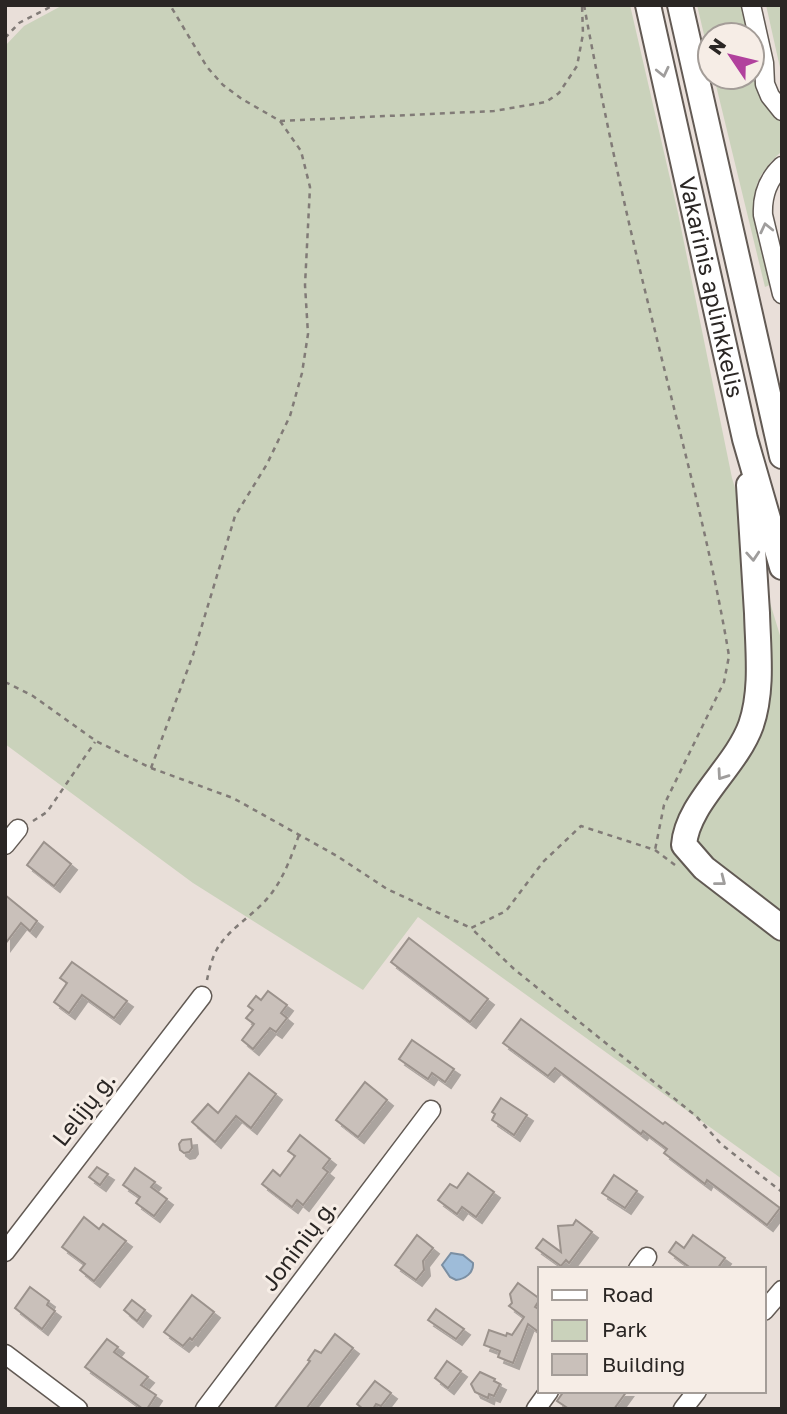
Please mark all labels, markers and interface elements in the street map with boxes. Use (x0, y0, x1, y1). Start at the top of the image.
north arrow (696, 21, 766, 91)
text: N (703, 33, 730, 58)
one-way arrow (655, 66, 669, 78)
street label: Vakarinis aplinkkelis (674, 174, 750, 400)
one-way arrow (760, 222, 775, 234)
one-way arrow (746, 551, 761, 562)
one-way arrow (718, 767, 730, 780)
one-way arrow (713, 873, 726, 885)
street label: Lelijų g. (46, 1066, 121, 1151)
street label: Joninių g. (255, 1193, 342, 1296)
legend (538, 1267, 766, 1393)
text: Road (602, 1281, 653, 1307)
text: Park (602, 1316, 648, 1342)
text: Building (602, 1351, 685, 1377)

